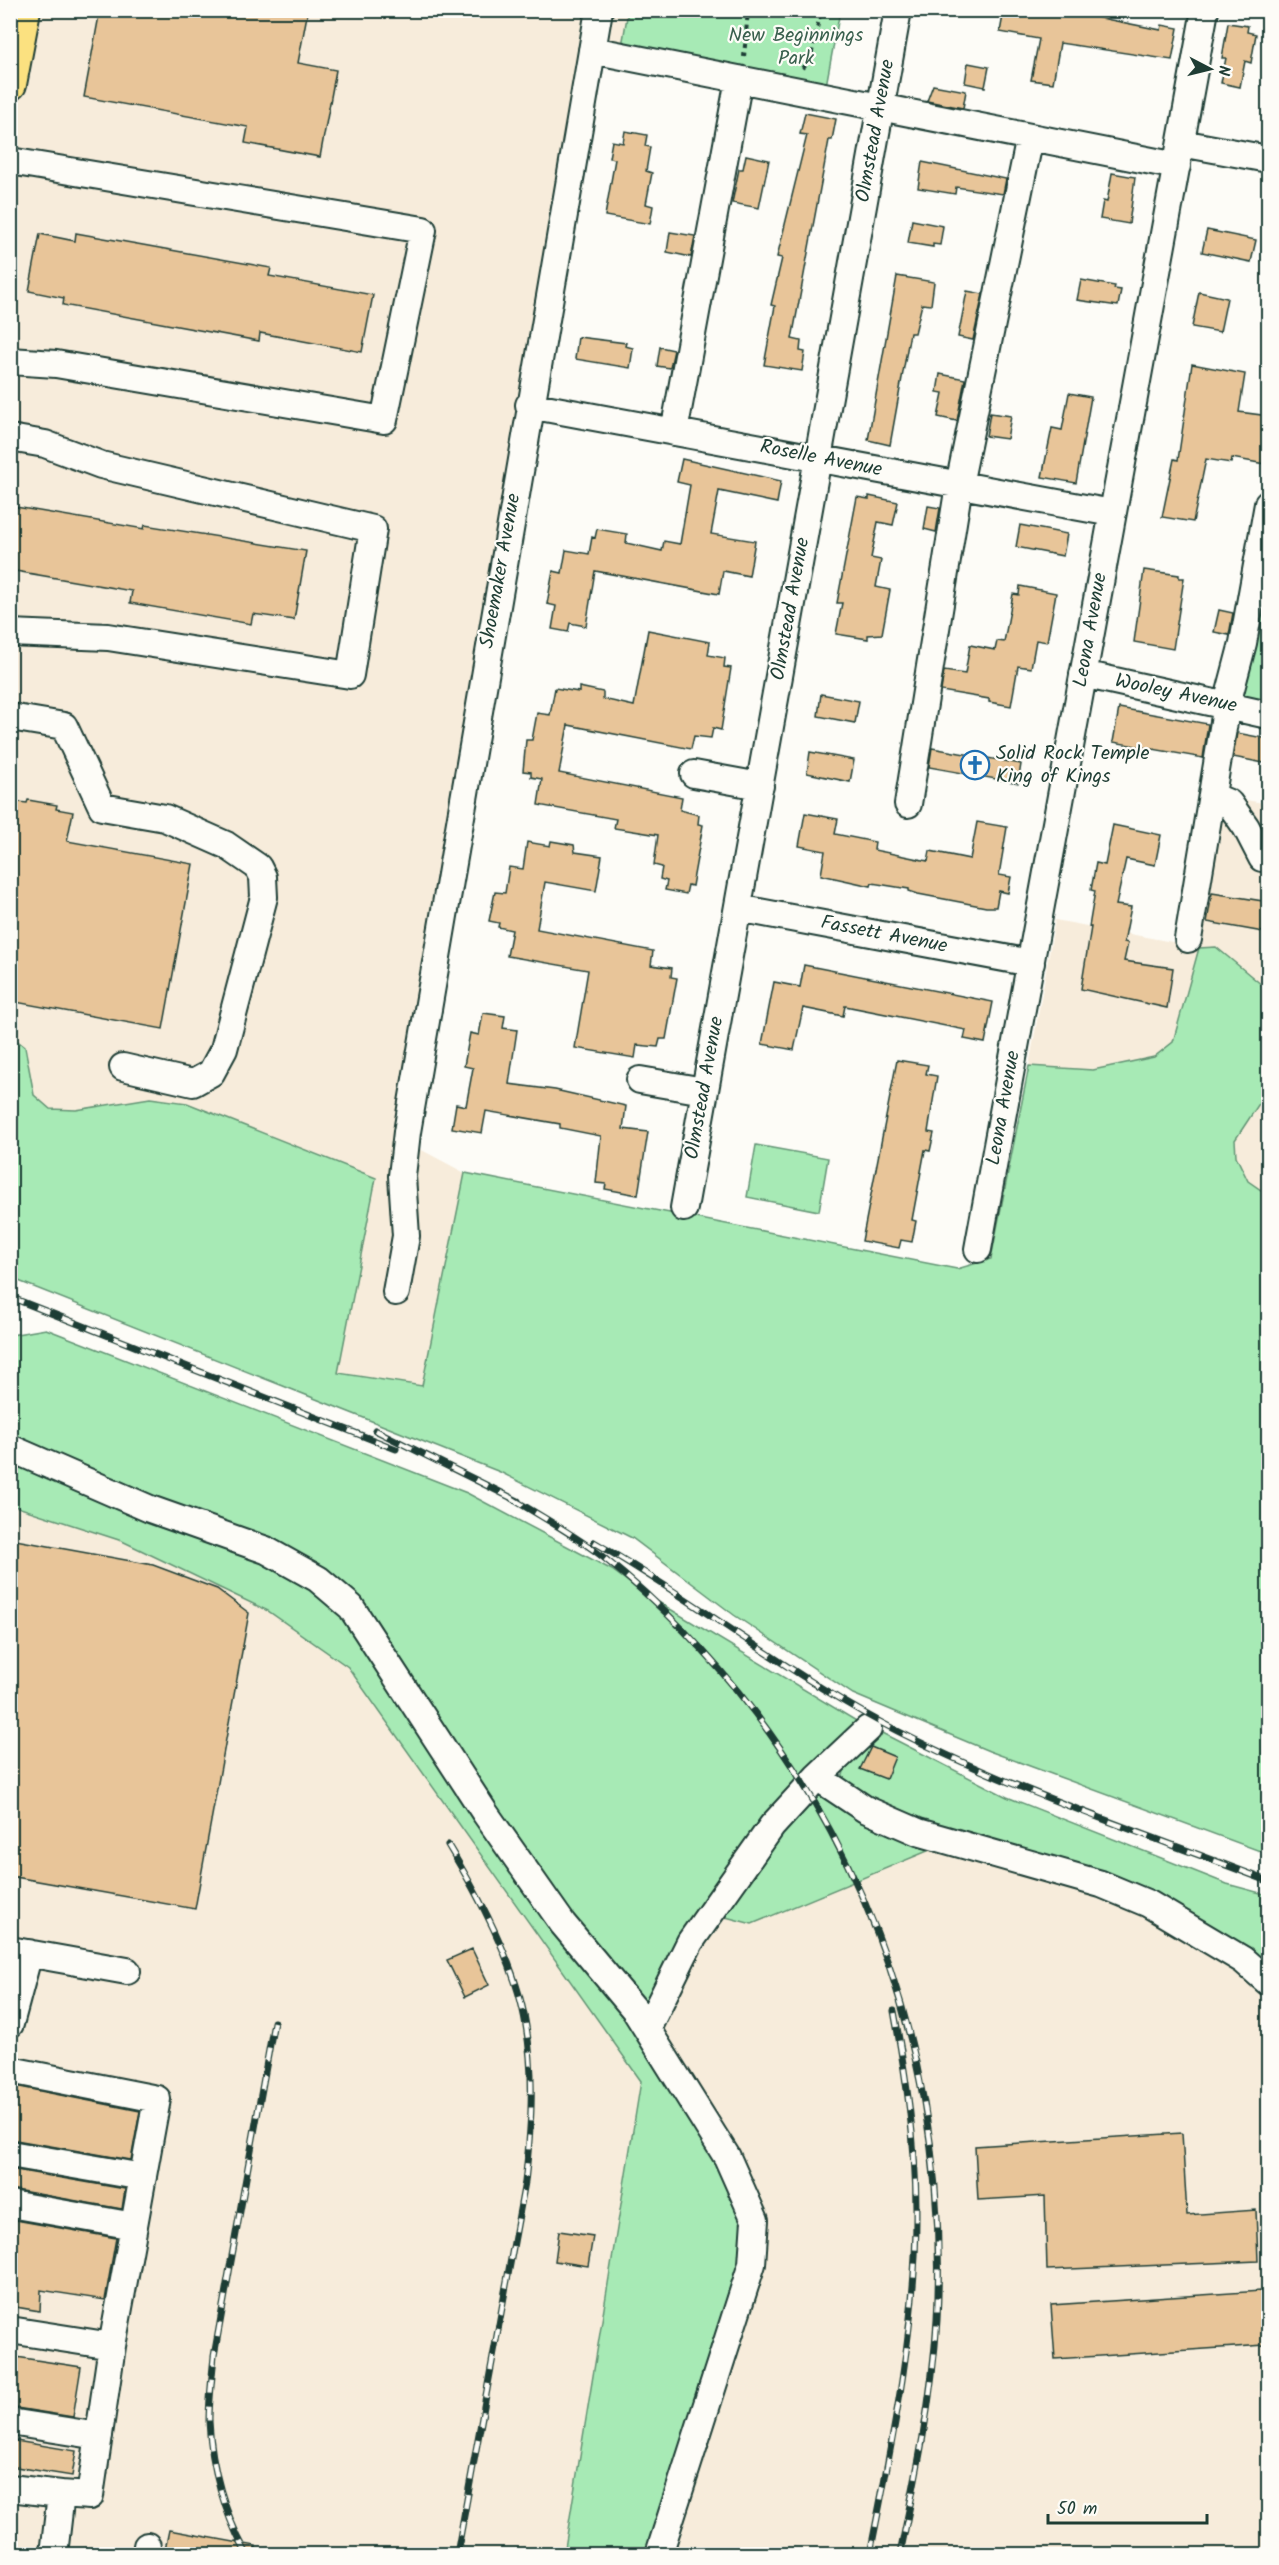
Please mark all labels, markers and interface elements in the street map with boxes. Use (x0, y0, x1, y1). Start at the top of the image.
park label: New Beginnings Park (729, 20, 864, 75)
north arrow (1180, 39, 1240, 99)
street label: Olmstead Avenue (848, 57, 904, 205)
text: N (1210, 64, 1236, 77)
street label: Roselle Avenue (757, 431, 885, 487)
street label: Shoemaker Avenue (472, 491, 530, 651)
street label: Olmstead Avenue (763, 535, 819, 683)
street label: Leona Avenue (1065, 570, 1117, 690)
street label: Wooley Avenue (1112, 665, 1240, 723)
place label: Solid Rock Temple King of Kings (996, 738, 1149, 793)
church icon: Solid Rock Temple King of Kings (959, 749, 991, 781)
street label: Fassett Avenue (818, 907, 950, 963)
street label: Olmstead Avenue (677, 1014, 733, 1162)
street label: Leona Avenue (978, 1048, 1030, 1168)
scale bar (1048, 2487, 1207, 2525)
text: 50 m (1057, 2495, 1097, 2524)

